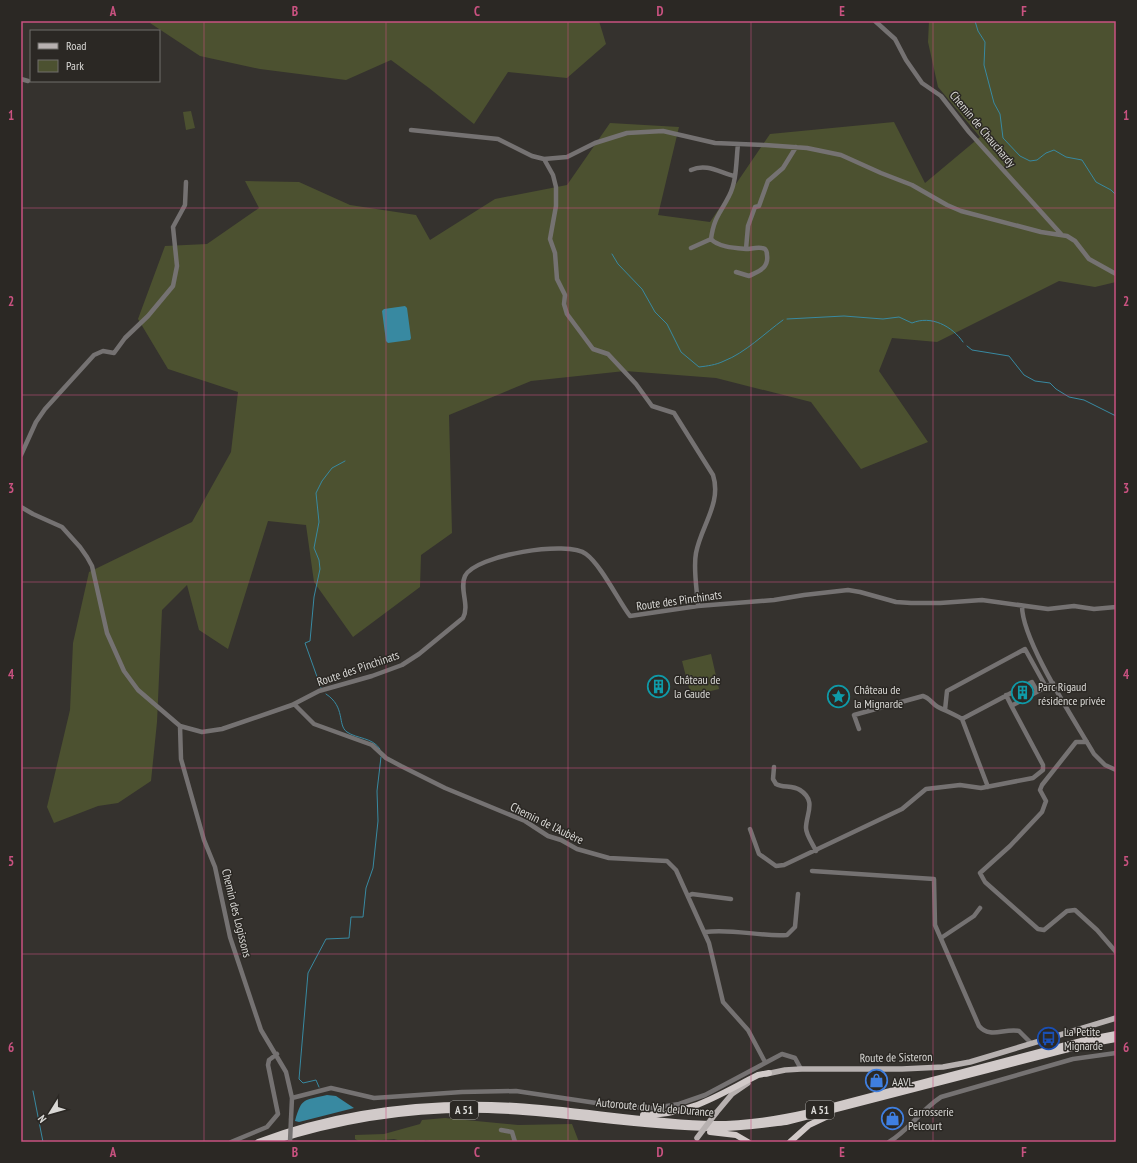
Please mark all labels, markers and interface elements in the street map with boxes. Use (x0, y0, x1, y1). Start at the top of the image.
text: A (109, 3, 117, 20)
text: B (292, 3, 298, 20)
text: C (474, 3, 480, 20)
text: D (657, 3, 664, 20)
text: E (839, 3, 845, 20)
text: F (1021, 3, 1027, 20)
legend (30, 30, 160, 82)
text: Road (66, 38, 86, 53)
text: Park (66, 58, 84, 73)
street label: Chemin de Chauchardy (947, 88, 1020, 170)
text: 1 (8, 107, 14, 124)
text: 1 (1123, 107, 1129, 124)
text: 2 (8, 293, 14, 310)
text: 2 (1123, 293, 1129, 310)
text: 3 (8, 480, 14, 497)
text: 3 (1123, 480, 1129, 497)
street label: Route des Pinchinats (635, 587, 723, 613)
street label: Route des Pinchinats (315, 647, 401, 689)
text: 4 (8, 666, 15, 683)
text: 4 (1123, 666, 1130, 683)
place label: Château de la Gaude (674, 672, 720, 701)
building icon: Château de la Gaude (646, 673, 672, 699)
place label: Parc Rigaud résidence privée (1038, 679, 1106, 708)
building icon: Parc Rigaud résidence privée (1009, 680, 1035, 706)
place label: Château de la Mignarde (854, 682, 903, 711)
place icon: Château de la Mignarde (825, 683, 851, 709)
street label: Chemin de l'Aubère (508, 799, 586, 847)
text: 5 (8, 853, 14, 870)
text: 5 (1123, 853, 1129, 870)
street label: Chemin des Logissons (219, 867, 255, 959)
place label: La Petite Mignarde (1064, 1024, 1103, 1053)
bus stop icon: La Petite Mignarde (1036, 1025, 1062, 1051)
text: 6 (8, 1039, 14, 1056)
text: 6 (1123, 1039, 1129, 1056)
street label: Route de Sisteron (859, 1049, 933, 1065)
shop icon: AAVL (863, 1068, 889, 1094)
place label: AAVL (892, 1074, 913, 1089)
north arrow (30, 1093, 70, 1133)
street label: Autoroute du Val de Durance (596, 1094, 715, 1120)
road number: A 51 (450, 1101, 478, 1119)
road number: A 51 (806, 1101, 834, 1119)
place label: Carrosserie Pelcourt (908, 1104, 954, 1133)
shop icon: Carrosserie Pelcourt (880, 1105, 906, 1131)
text: N (35, 1112, 49, 1126)
text: A (109, 1144, 117, 1161)
text: B (292, 1144, 298, 1161)
text: C (474, 1144, 480, 1161)
text: D (657, 1144, 664, 1161)
text: E (839, 1144, 845, 1161)
text: F (1021, 1144, 1027, 1161)

